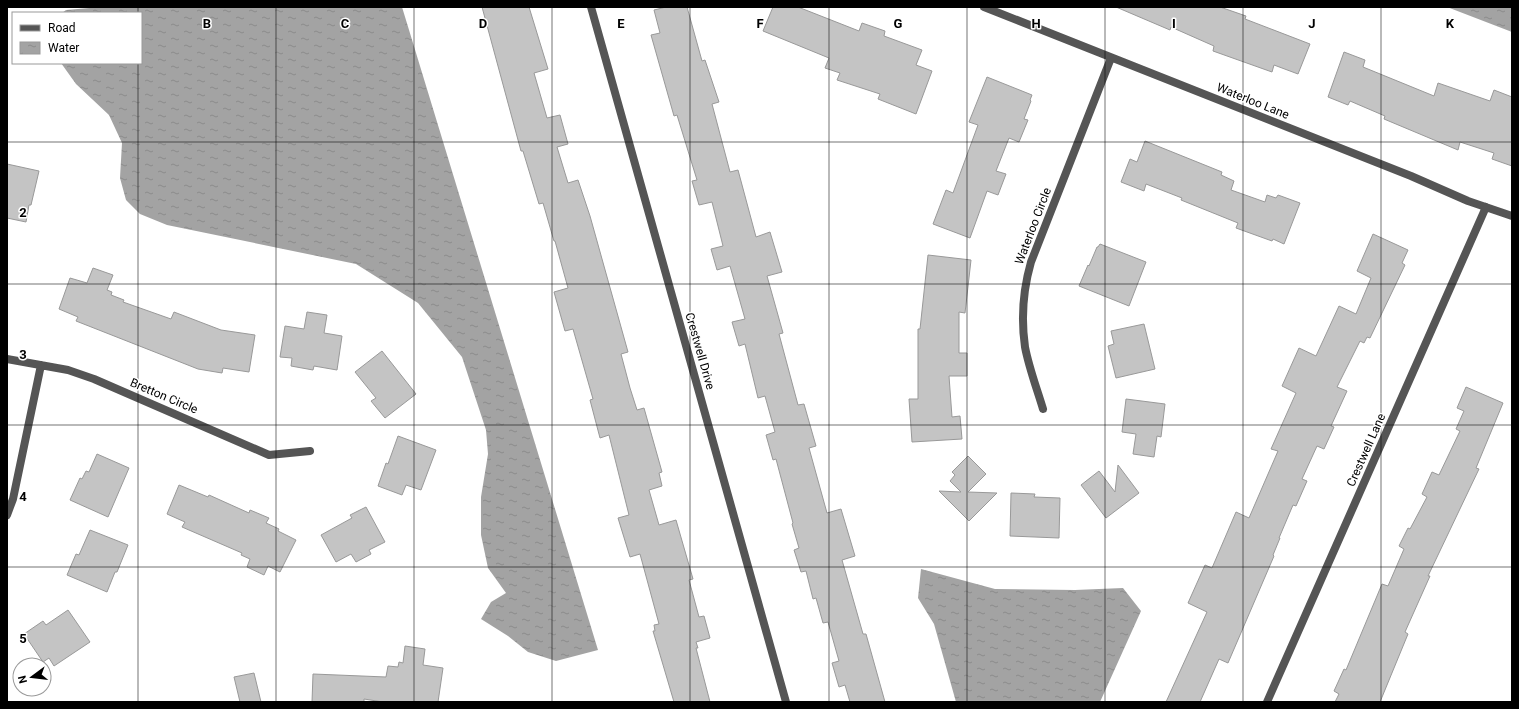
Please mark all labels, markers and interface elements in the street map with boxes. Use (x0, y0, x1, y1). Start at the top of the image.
legend (12, 12, 142, 64)
text: B (203, 16, 211, 31)
text: C (341, 16, 350, 31)
text: D (479, 16, 487, 31)
text: E (617, 16, 625, 31)
text: F (756, 16, 764, 31)
text: G (894, 16, 903, 31)
text: H (1031, 16, 1041, 31)
text: I (1172, 16, 1176, 31)
text: J (1308, 16, 1316, 31)
text: K (1446, 16, 1455, 31)
text: Road (48, 21, 76, 35)
text: Water (48, 41, 79, 55)
street label: Waterloo Lane (1215, 80, 1291, 122)
street label: Waterloo Circle (1012, 186, 1054, 266)
text: 2 (19, 205, 27, 220)
street label: Crestwell Drive (682, 311, 718, 391)
text: 3 (19, 347, 27, 362)
street label: Bretton Circle (128, 375, 200, 417)
street label: Crestwell Lane (1344, 411, 1388, 489)
text: 4 (19, 489, 27, 504)
text: 5 (19, 631, 27, 646)
north arrow (12, 657, 52, 697)
text: N (15, 674, 30, 685)

